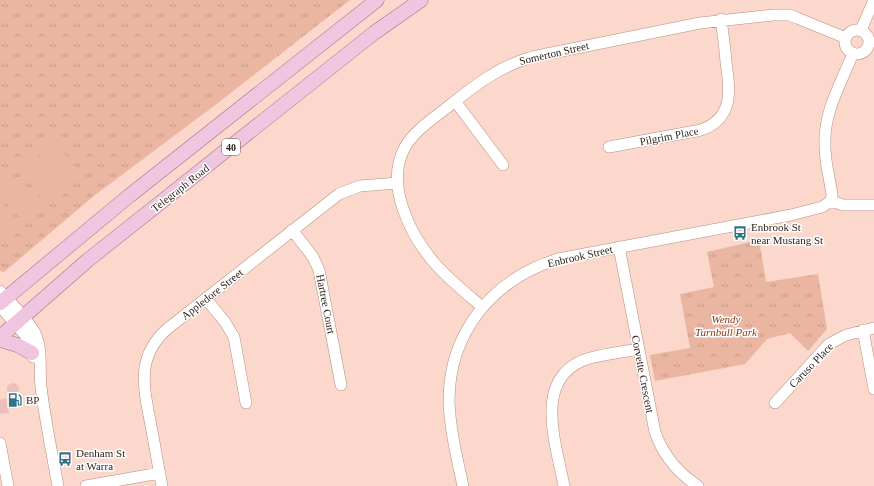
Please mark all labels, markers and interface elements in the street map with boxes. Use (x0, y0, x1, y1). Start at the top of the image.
street label: Somerton Street (518, 39, 590, 67)
street label: Pilgrim Place (639, 124, 700, 148)
road number: 40 (222, 139, 240, 155)
street label: Telegraph Road (149, 161, 212, 214)
place label: Enbrook St near Mustang St (751, 221, 823, 246)
bus stop icon: Enbrook St near Mustang St (732, 225, 748, 241)
street label: Enbrook Street (546, 243, 614, 269)
street label: Appledore Street (179, 266, 245, 322)
street label: Hartree Court (314, 273, 338, 335)
park label: Wendy Turnbull Park (695, 313, 758, 338)
street label: Corvette Crescent (630, 334, 656, 414)
street label: Caruso Place (787, 340, 835, 390)
fuel station icon: BP (7, 392, 23, 408)
place label: BP (26, 394, 39, 406)
place label: Denham St at Warra (76, 447, 125, 472)
bus stop icon: Denham St at Warra (57, 451, 73, 467)

